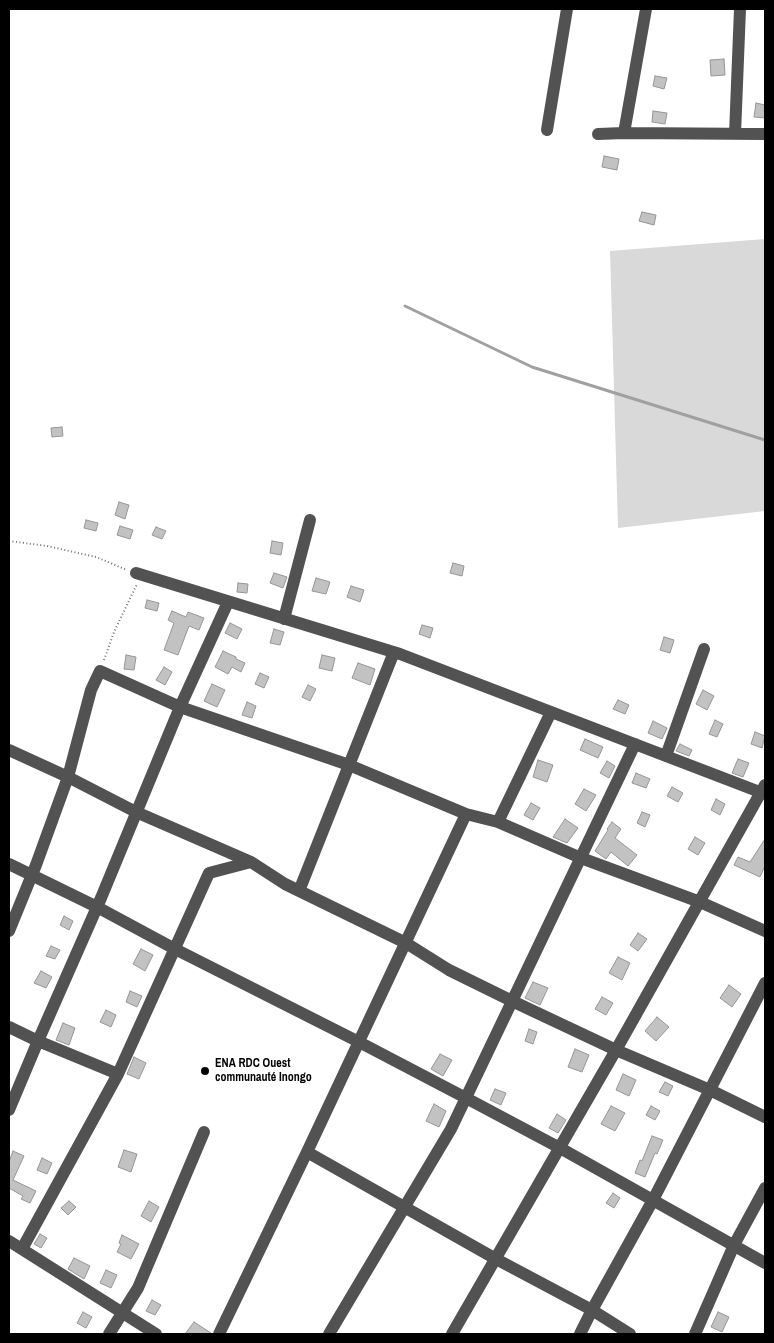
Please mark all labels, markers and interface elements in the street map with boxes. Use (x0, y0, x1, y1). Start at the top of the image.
place label: ENA RDC Ouest communauté Inongo (215, 1057, 312, 1085)
marker: ENA RDC Ouest communauté Inongo (199, 1065, 211, 1077)

